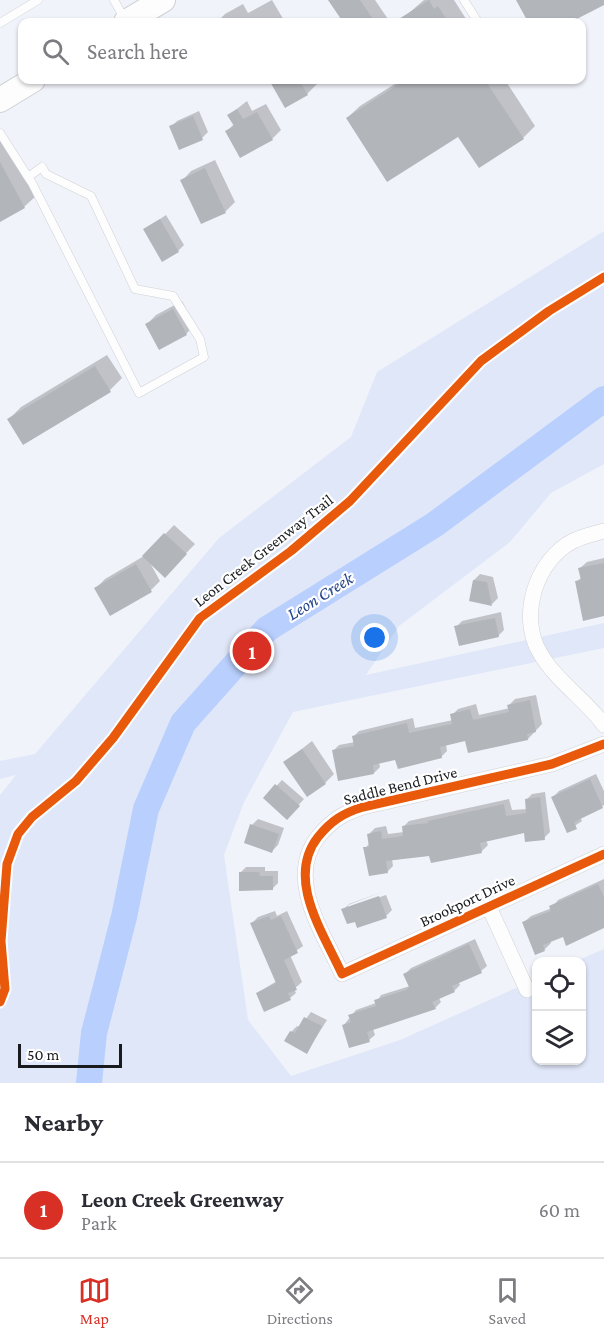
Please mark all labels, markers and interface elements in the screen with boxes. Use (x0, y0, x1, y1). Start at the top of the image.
search box (18, 18, 586, 84)
icon: search (39, 35, 72, 68)
text: Search here (87, 39, 188, 64)
street label: Leon Creek Greenway Trail (190, 490, 336, 610)
water label: Leon Creek (283, 567, 357, 625)
your location (360, 623, 389, 652)
pin: 1 (232, 628, 272, 674)
street label: Saddle Bend Drive (342, 763, 459, 808)
street label: Brookport Drive (417, 871, 518, 931)
map controls (532, 957, 586, 1065)
button: locate (532, 957, 586, 1011)
button: layers (532, 1011, 586, 1065)
scale bar (18, 1041, 122, 1068)
text: 50 m (27, 1046, 59, 1063)
text: Nearby (24, 1108, 103, 1137)
text: Leon Creek Greenway (81, 1187, 284, 1212)
text: 1 (40, 1199, 47, 1221)
text: 60 m (539, 1199, 580, 1221)
text: Park (81, 1212, 117, 1234)
tab: Map (78, 1274, 111, 1327)
tab: Directions (267, 1274, 333, 1327)
tab: Saved (489, 1274, 526, 1327)

